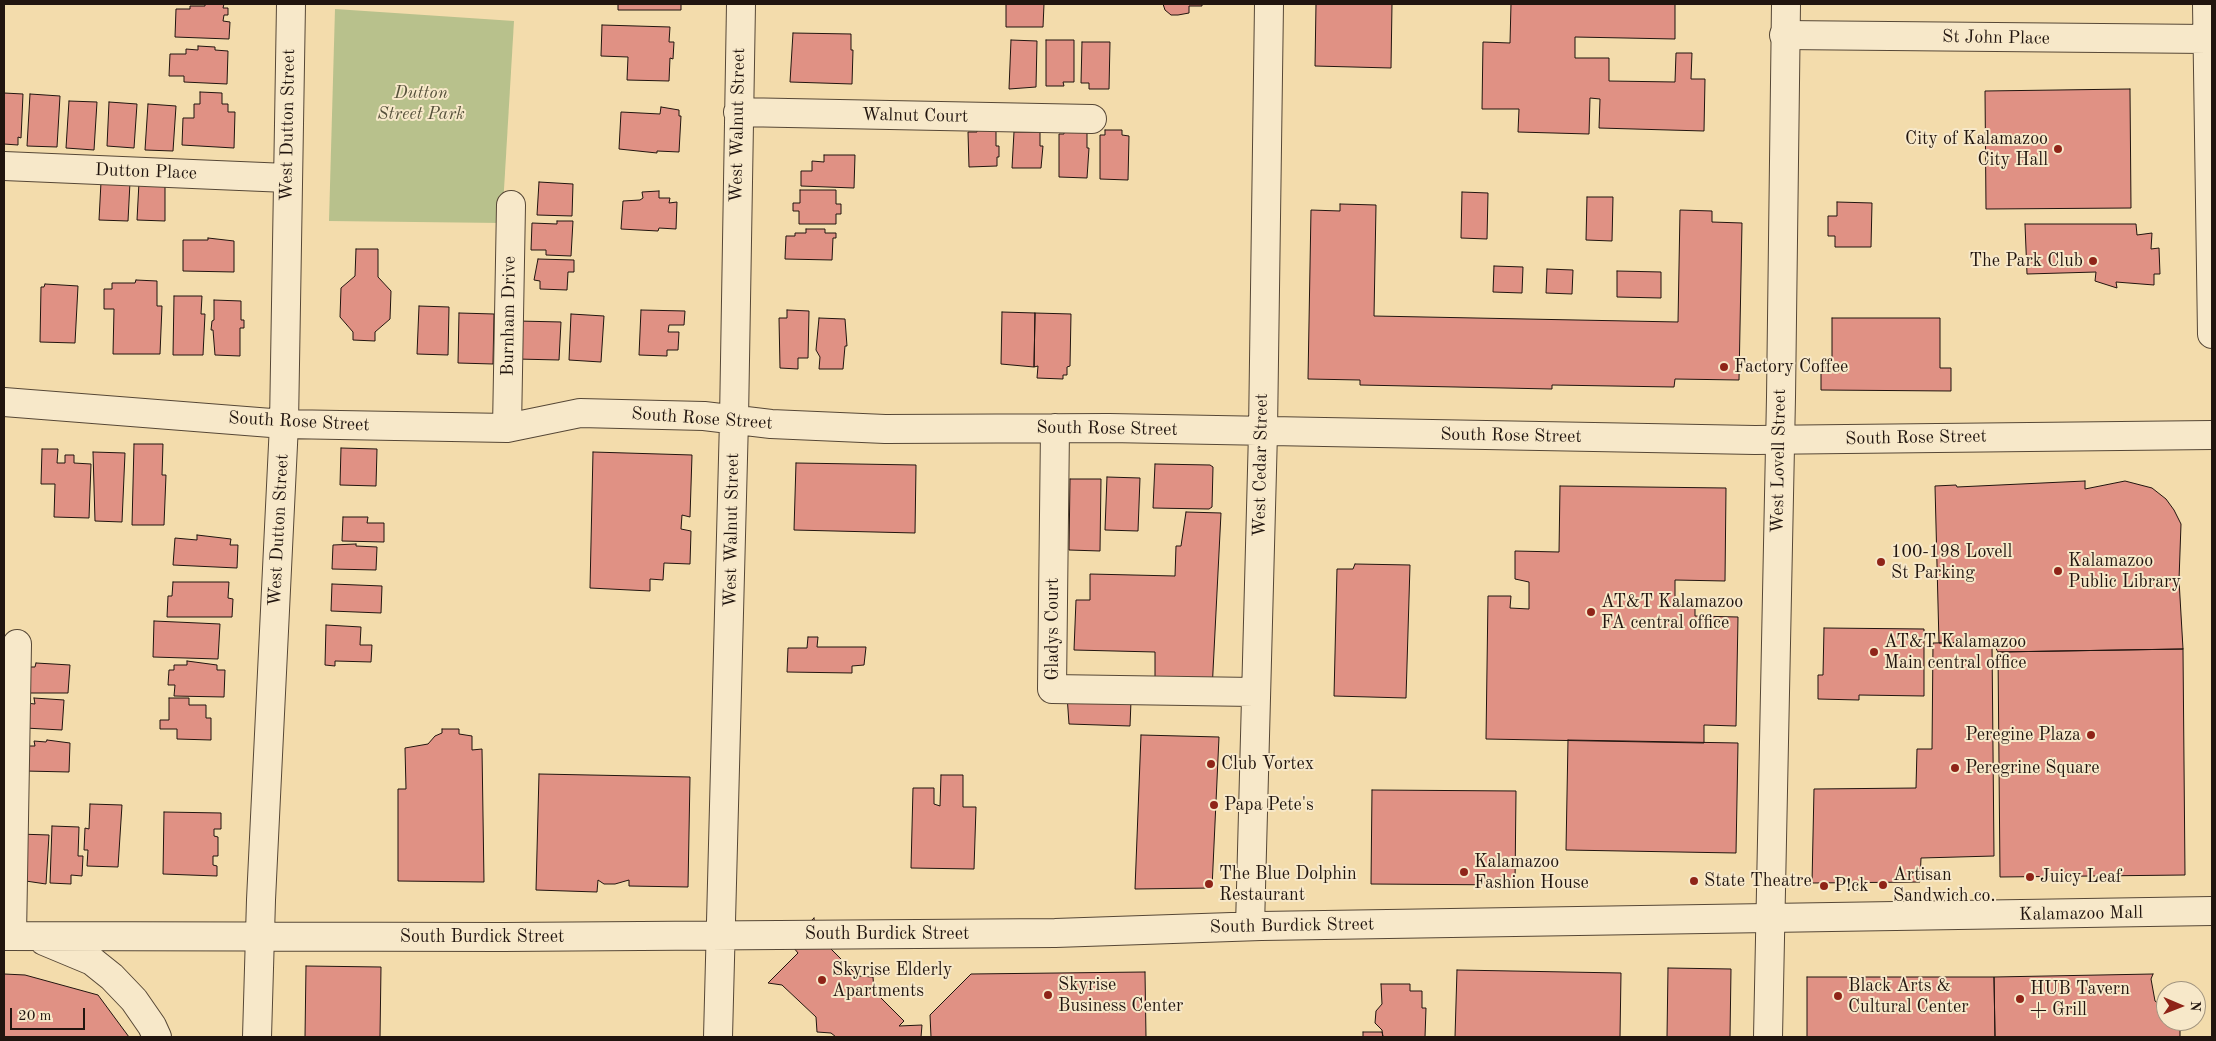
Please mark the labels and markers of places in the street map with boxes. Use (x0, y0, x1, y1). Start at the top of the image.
place label: City of Kalamazoo City Hall (1905, 128, 2048, 170)
marker: City of Kalamazoo City Hall (2052, 143, 2064, 155)
place label: The Park Club (1969, 250, 2083, 272)
marker: The Park Club (2087, 255, 2099, 267)
place label: Factory Coffee (1734, 356, 1848, 378)
marker: Factory Coffee (1718, 361, 1730, 373)
place label: 100-198 Lovell St Parking (1891, 541, 2012, 584)
place label: Kalamazoo Public Library (2068, 550, 2181, 592)
marker: 100-198 Lovell St Parking (1875, 556, 1887, 568)
marker: Kalamazoo Public Library (2052, 565, 2064, 577)
place label: AT&T Kalamazoo FA central office (1601, 591, 1743, 634)
marker: AT&T Kalamazoo FA central office (1585, 606, 1597, 618)
place label: AT&T Kalamazoo Main central office (1884, 631, 2026, 674)
marker: AT&T Kalamazoo Main central office (1868, 646, 1880, 658)
place label: Peregine Plaza (1965, 724, 2081, 746)
marker: Peregine Plaza (2085, 729, 2097, 741)
place label: Club Vortex (1221, 753, 1314, 775)
place label: Peregrine Square (1965, 757, 2100, 779)
marker: Club Vortex (1205, 758, 1217, 770)
marker: Peregrine Square (1949, 762, 1961, 774)
place label: Papa Pete's (1224, 794, 1314, 816)
marker: Papa Pete's (1208, 799, 1220, 811)
place label: Kalamazoo Fashion House (1474, 851, 1589, 894)
place label: The Blue Dolphin Restaurant (1219, 863, 1357, 906)
place label: Artisan Sandwich co. (1893, 864, 1995, 906)
marker: Kalamazoo Fashion House (1458, 866, 1470, 878)
place label: Juicy Leaf (2040, 866, 2122, 888)
place label: State Theatre (1704, 870, 1812, 892)
marker: Juicy Leaf (2024, 871, 2036, 883)
marker: State Theatre (1688, 875, 1700, 887)
place label: P!ck (1834, 875, 1868, 897)
marker: The Blue Dolphin Restaurant (1203, 878, 1215, 890)
marker: Artisan Sandwich co. (1877, 879, 1889, 891)
marker: P!ck (1818, 880, 1830, 892)
place label: Skyrise Elderly Apartments (832, 959, 952, 1002)
marker: Skyrise Elderly Apartments (816, 974, 828, 986)
place label: Skyrise Business Center (1058, 974, 1183, 1016)
place label: Black Arts & Cultural Center (1848, 975, 1969, 1018)
place label: HUB Tavern + Grill (2030, 978, 2130, 1021)
marker: Skyrise Business Center (1042, 989, 1054, 1001)
marker: Black Arts & Cultural Center (1832, 990, 1844, 1002)
marker: HUB Tavern + Grill (2014, 993, 2026, 1005)

